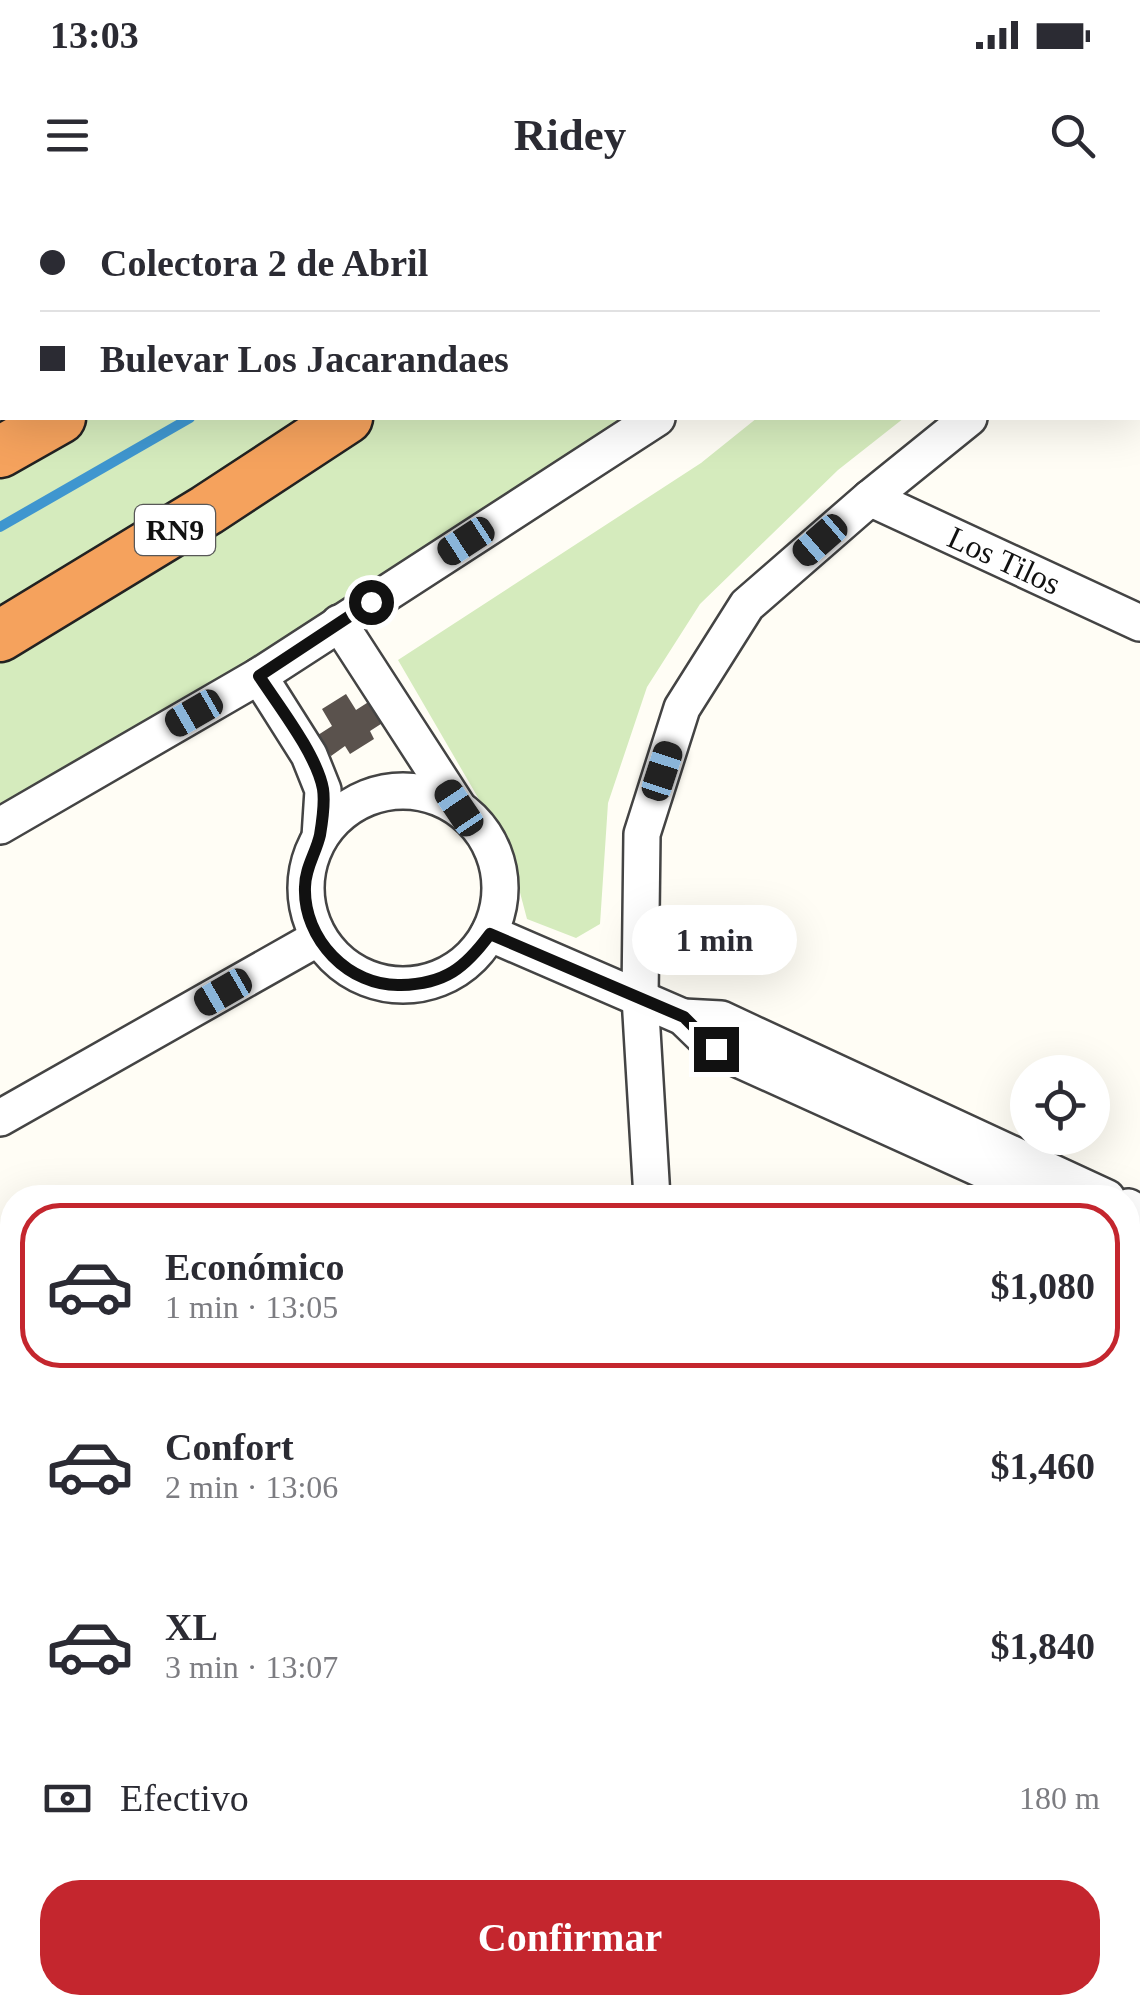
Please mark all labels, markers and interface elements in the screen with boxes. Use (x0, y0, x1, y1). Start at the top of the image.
text: 13:03 (50, 14, 139, 56)
icon: menu (40, 108, 95, 163)
icon: search (1045, 108, 1100, 163)
text: Ridey (514, 110, 626, 160)
text: Colectora 2 de Abril (100, 242, 428, 284)
text: Bulevar Los Jacarandaes (100, 338, 509, 380)
road number: RN9 (135, 505, 215, 555)
car (788, 509, 852, 571)
car (433, 512, 499, 570)
street label: Los Tilos (942, 519, 1066, 602)
route start (349, 580, 394, 625)
car (161, 685, 227, 741)
car (638, 738, 686, 804)
car (430, 775, 488, 841)
callout: 1 min (634, 904, 798, 974)
text: 1 min (676, 922, 753, 958)
car (190, 964, 256, 1020)
route end (694, 1027, 739, 1072)
map controls (1010, 1055, 1110, 1155)
button: locate (1010, 1055, 1110, 1155)
icon: car (45, 1241, 135, 1331)
text: Económico (165, 1246, 344, 1288)
text: $1,080 (991, 1265, 1095, 1307)
text: 1 min · 13:05 (165, 1289, 338, 1325)
icon: car (45, 1421, 135, 1511)
text: Confort (165, 1426, 294, 1468)
text: $1,460 (991, 1445, 1095, 1487)
text: 2 min · 13:06 (165, 1469, 338, 1505)
icon: car (45, 1601, 135, 1691)
text: XL (165, 1606, 218, 1648)
text: $1,840 (991, 1625, 1095, 1667)
text: 3 min · 13:07 (165, 1649, 338, 1685)
icon: cash (40, 1771, 95, 1826)
text: Efectivo (120, 1777, 249, 1819)
text: 180 m (1019, 1780, 1100, 1816)
button: Confirmar (40, 1880, 1100, 1995)

